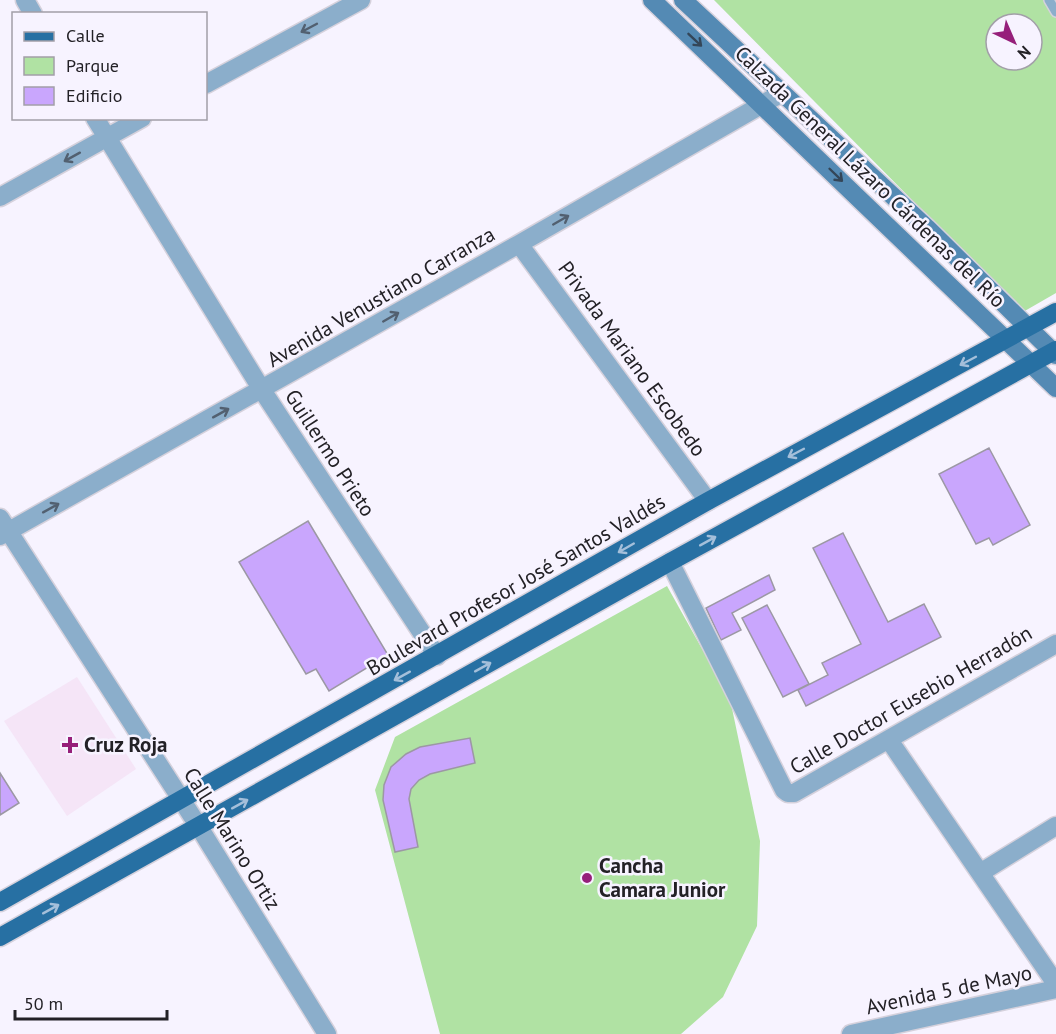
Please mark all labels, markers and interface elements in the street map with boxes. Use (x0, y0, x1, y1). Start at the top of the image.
legend (12, 12, 207, 120)
north arrow (984, 12, 1044, 72)
one-way arrow (301, 23, 319, 34)
text: Calle (66, 24, 105, 47)
one-way arrow (687, 33, 702, 47)
street label: Calzada General Lázaro Cárdenas del Río (729, 40, 1011, 314)
text: N (1014, 42, 1035, 64)
text: Parque (66, 54, 119, 77)
text: Edificio (66, 84, 122, 107)
one-way arrow (64, 152, 82, 163)
one-way arrow (828, 167, 843, 182)
one-way arrow (552, 214, 569, 226)
street label: Avenida Venustiano Carranza (262, 220, 499, 373)
street label: Privada Mariano Escobedo (552, 256, 712, 462)
one-way arrow (382, 311, 399, 323)
one-way arrow (960, 355, 977, 367)
street label: Guillermo Prieto (279, 384, 382, 521)
one-way arrow (212, 407, 230, 418)
one-way arrow (788, 448, 806, 459)
street label: Boulevard Profesor José Santos Valdés (362, 488, 670, 681)
one-way arrow (42, 501, 59, 513)
one-way arrow (699, 535, 716, 547)
one-way arrow (618, 542, 635, 554)
street label: Calle Doctor Eusebio Herradón (785, 619, 1037, 780)
one-way arrow (474, 661, 491, 673)
one-way arrow (394, 670, 411, 682)
place label: Cruz Roja (84, 731, 167, 758)
marker: Cruz Roja (61, 736, 79, 754)
street label: Calle Marino Ortiz (178, 762, 287, 915)
one-way arrow (231, 798, 248, 810)
place label: Cancha Camara Junior (599, 852, 726, 903)
marker: Cancha Camara Junior (580, 871, 594, 885)
one-way arrow (42, 903, 59, 915)
street label: Avenida 5 de Mayo (863, 959, 1034, 1020)
scale bar (15, 983, 166, 1021)
text: 50 m (24, 992, 63, 1015)

